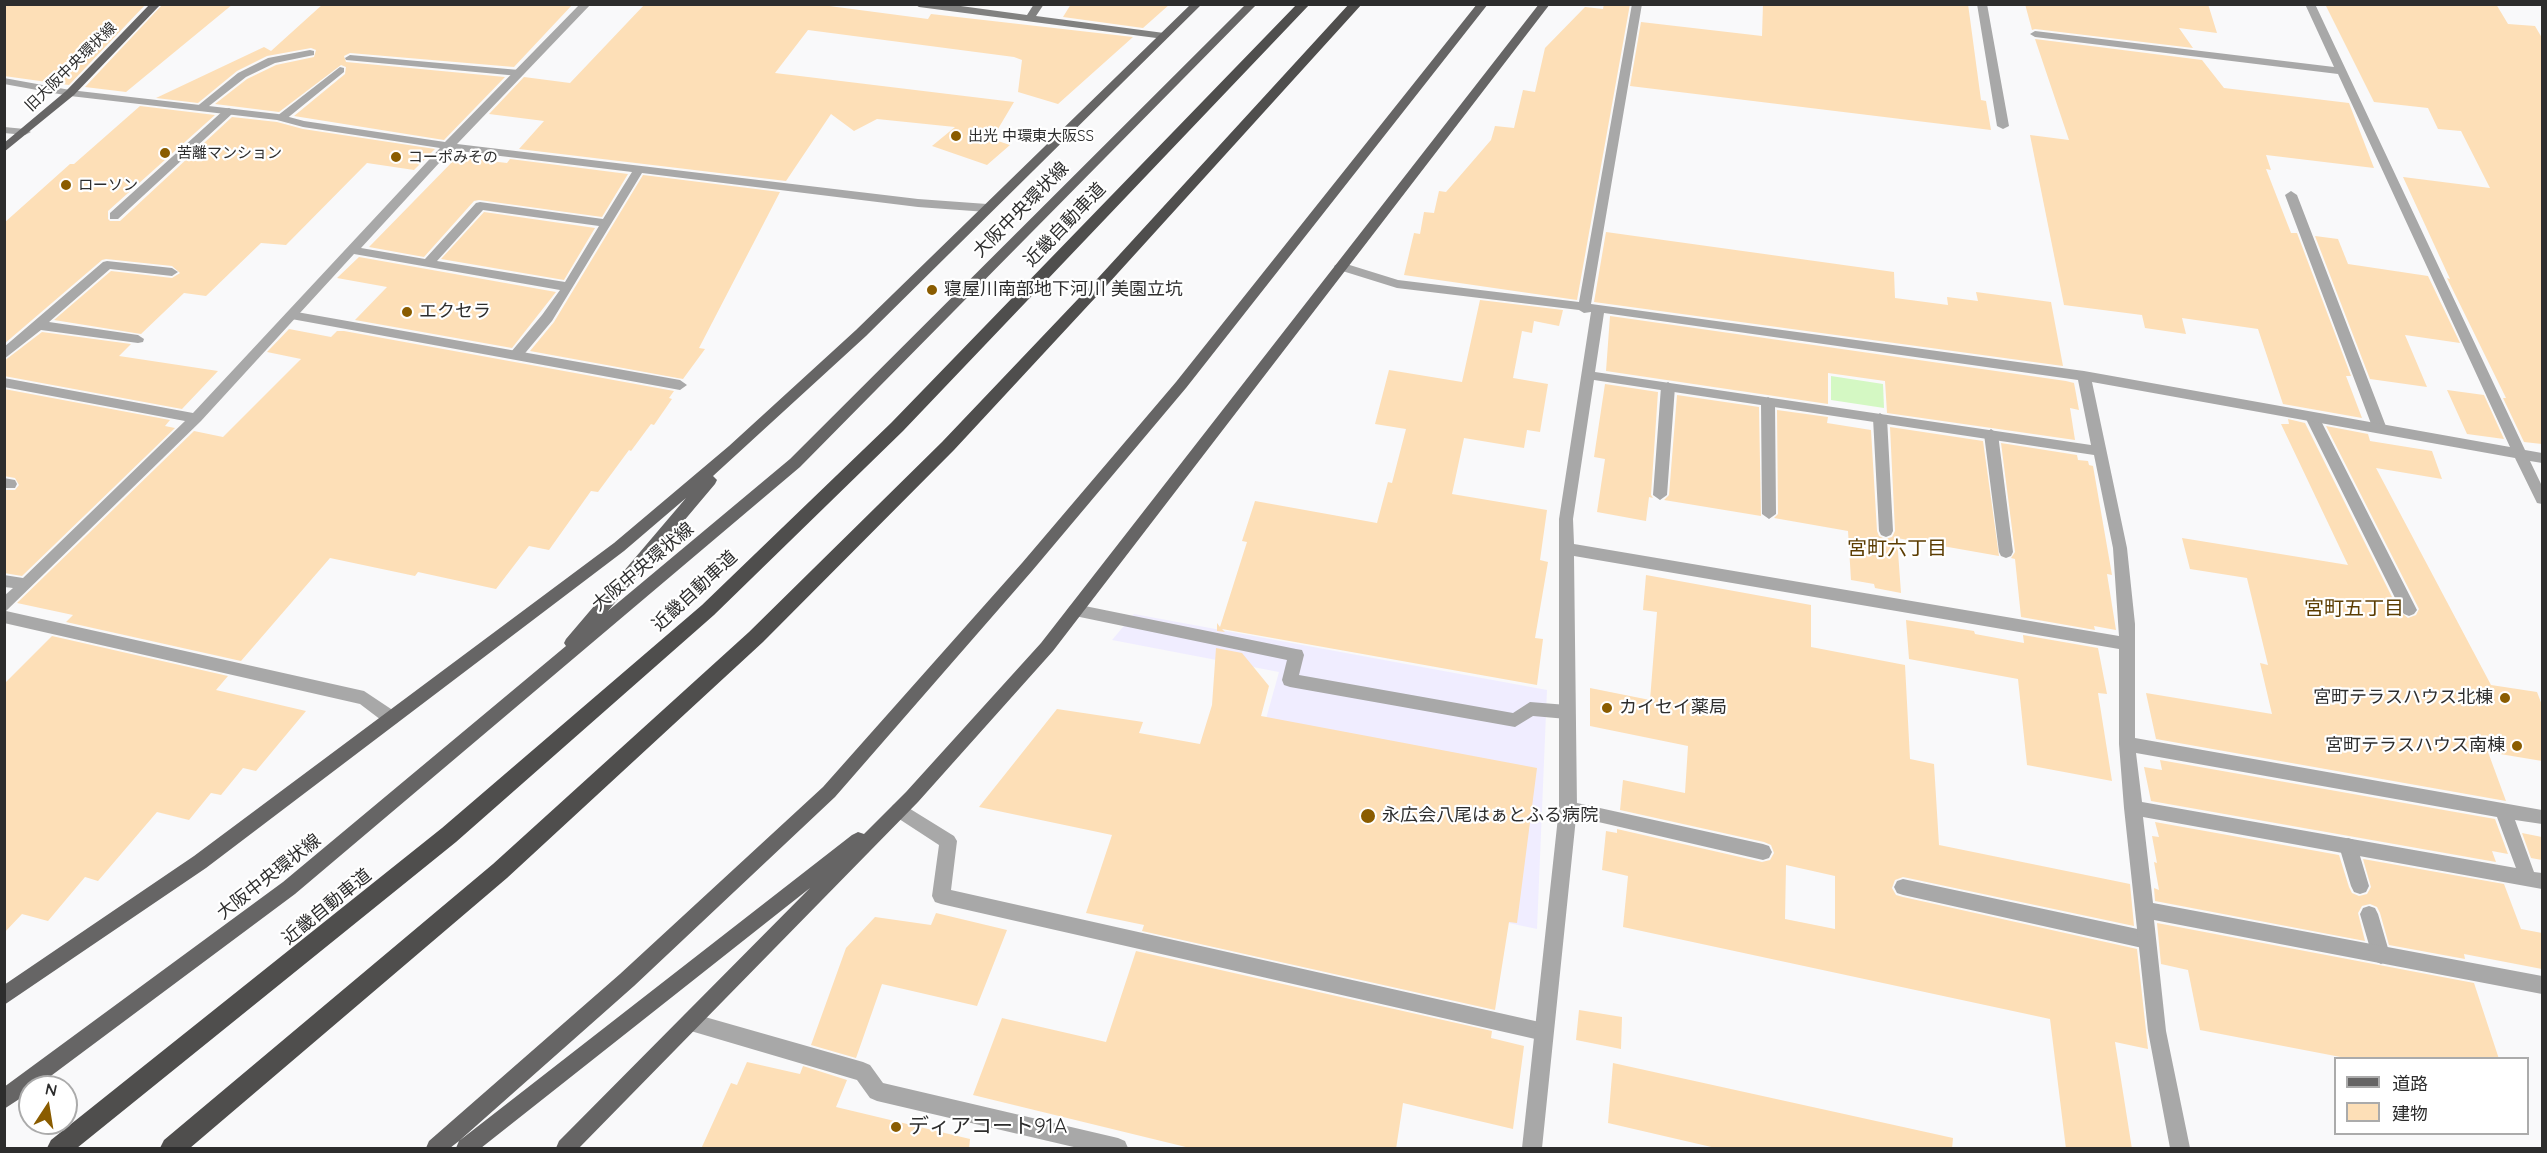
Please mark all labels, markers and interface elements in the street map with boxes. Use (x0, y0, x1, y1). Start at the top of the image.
street label: 旧大阪中央環状線 (22, 19, 120, 115)
place label: 出光 中環東大阪SS (968, 127, 1094, 145)
marker: 出光 中環東大阪SS (949, 129, 963, 143)
place label: 苦離マンション (177, 144, 282, 162)
marker: 苦離マンション (158, 146, 172, 160)
place label: コーポみその (408, 148, 498, 166)
marker: コーポみその (389, 150, 403, 164)
street label: 大阪中央環状線 (969, 158, 1073, 262)
place label: ローソン (78, 176, 138, 194)
marker: ローソン (59, 178, 73, 192)
street label: 近畿自動車道 (1020, 179, 1110, 271)
place label: 寝屋川南部地下河川 美園立坑 (944, 279, 1183, 301)
marker: 寝屋川南部地下河川 美園立坑 (925, 283, 939, 297)
place label: エクセラ (419, 301, 491, 323)
marker: エクセラ (400, 305, 414, 319)
street label: 大阪中央環状線 (588, 518, 698, 616)
district label: 宮町六丁目 (1847, 537, 1947, 561)
street label: 近畿自動車道 (648, 546, 742, 636)
district label: 宮町五丁目 (2304, 597, 2404, 621)
place label: 宮町テラスハウス北棟 (2313, 687, 2493, 709)
marker: 宮町テラスハウス北棟 (2498, 691, 2512, 705)
place label: カイセイ薬局 (1619, 697, 1727, 719)
marker: カイセイ薬局 (1600, 701, 1614, 715)
place label: 宮町テラスハウス南棟 (2325, 735, 2505, 757)
marker: 宮町テラスハウス南棟 (2510, 739, 2524, 753)
place label: 永広会八尾はぁとふる病院 (1382, 805, 1598, 827)
marker: 永広会八尾はぁとふる病院 (1359, 807, 1377, 825)
street label: 大阪中央環状線 (213, 830, 325, 924)
street label: 近畿自動車道 (278, 865, 376, 949)
legend (2334, 1057, 2529, 1135)
text: 道路 (2392, 1072, 2428, 1095)
north arrow (18, 1075, 78, 1135)
text: N (43, 1078, 59, 1100)
text: 建物 (2392, 1102, 2428, 1125)
place label: ディアコート91A (908, 1114, 1067, 1140)
marker: ディアコート91A (889, 1120, 903, 1134)

